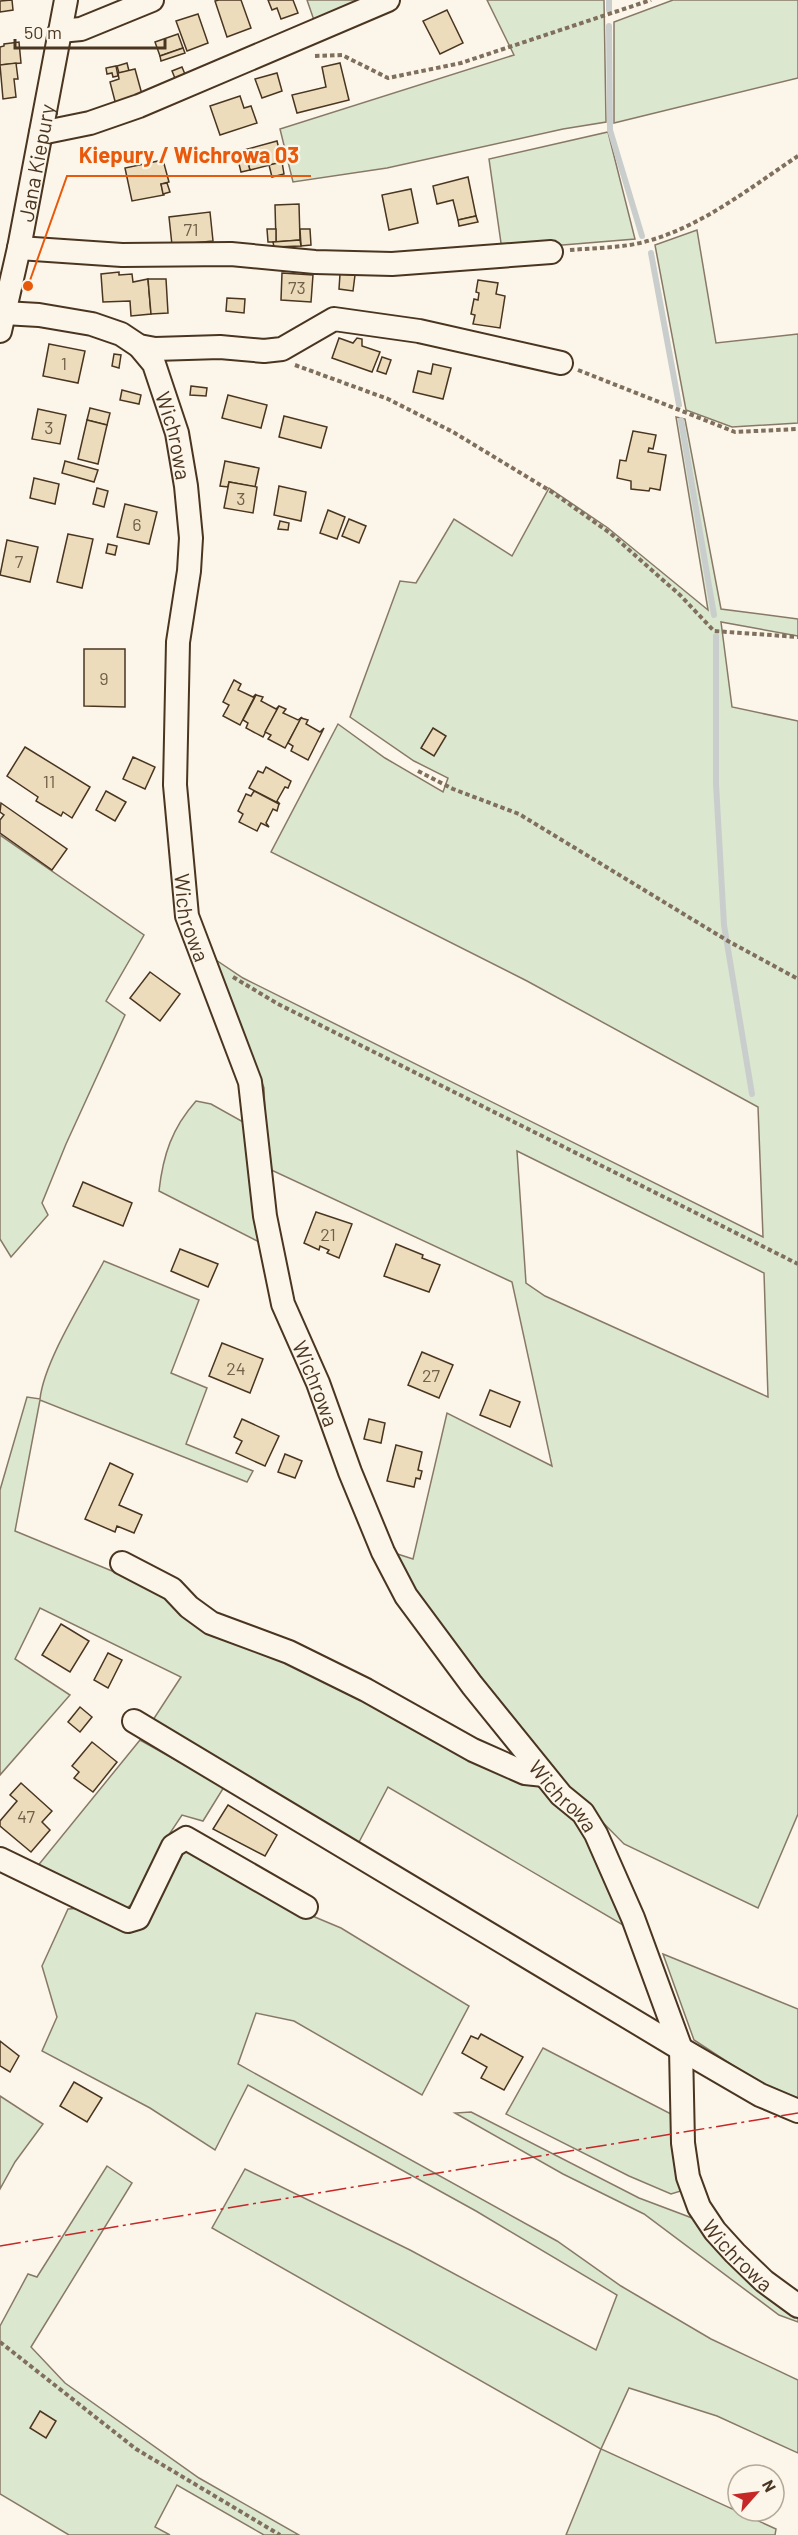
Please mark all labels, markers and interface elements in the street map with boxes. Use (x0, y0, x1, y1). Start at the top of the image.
scale bar (15, 12, 165, 50)
text: 50 m (24, 21, 62, 43)
street label: Jana Kiepury (12, 101, 59, 224)
callout: Kiepury / Wichrowa 03 (67, 136, 311, 176)
text: Kiepury / Wichrowa 03 (79, 141, 299, 167)
house number: 71 (184, 218, 198, 240)
house number: 73 (288, 276, 306, 298)
house number: 1 (61, 352, 67, 374)
street label: Wichrowa (151, 388, 197, 481)
house number: 3 (44, 416, 54, 438)
house number: 3 (236, 487, 246, 509)
house number: 6 (132, 513, 142, 535)
house number: 7 (15, 550, 24, 572)
house number: 9 (99, 667, 109, 689)
house number: 11 (43, 770, 55, 792)
street label: Wichrowa (171, 872, 216, 965)
house number: 21 (320, 1223, 336, 1245)
street label: Wichrowa (288, 1336, 345, 1429)
house number: 24 (226, 1357, 246, 1379)
house number: 27 (422, 1364, 441, 1386)
street label: Wichrowa (525, 1754, 604, 1836)
house number: 47 (17, 1805, 35, 1827)
street label: Wichrowa (698, 2214, 778, 2296)
north arrow (726, 2463, 786, 2523)
text: N (759, 2477, 781, 2495)

